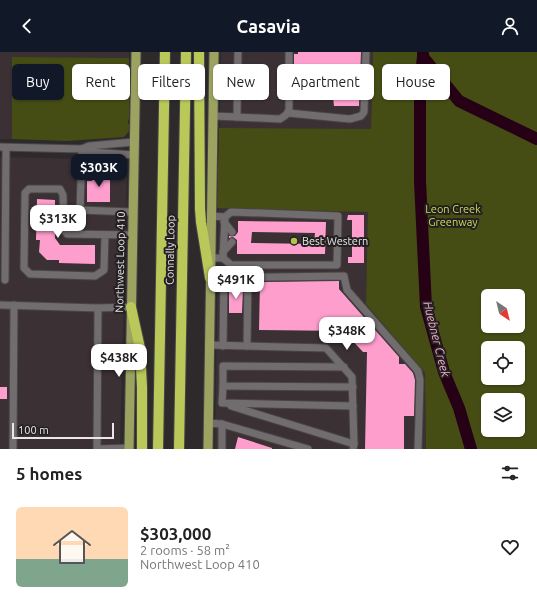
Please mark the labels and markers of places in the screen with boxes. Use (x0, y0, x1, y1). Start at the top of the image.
pin: $303K (71, 154, 127, 188)
pin: $313K (30, 205, 86, 239)
place label: Best Western (302, 235, 368, 247)
marker: Best Western (289, 236, 299, 246)
pin: $491K (208, 266, 264, 300)
pin: $348K (319, 317, 375, 351)
pin: $438K (91, 344, 147, 378)

